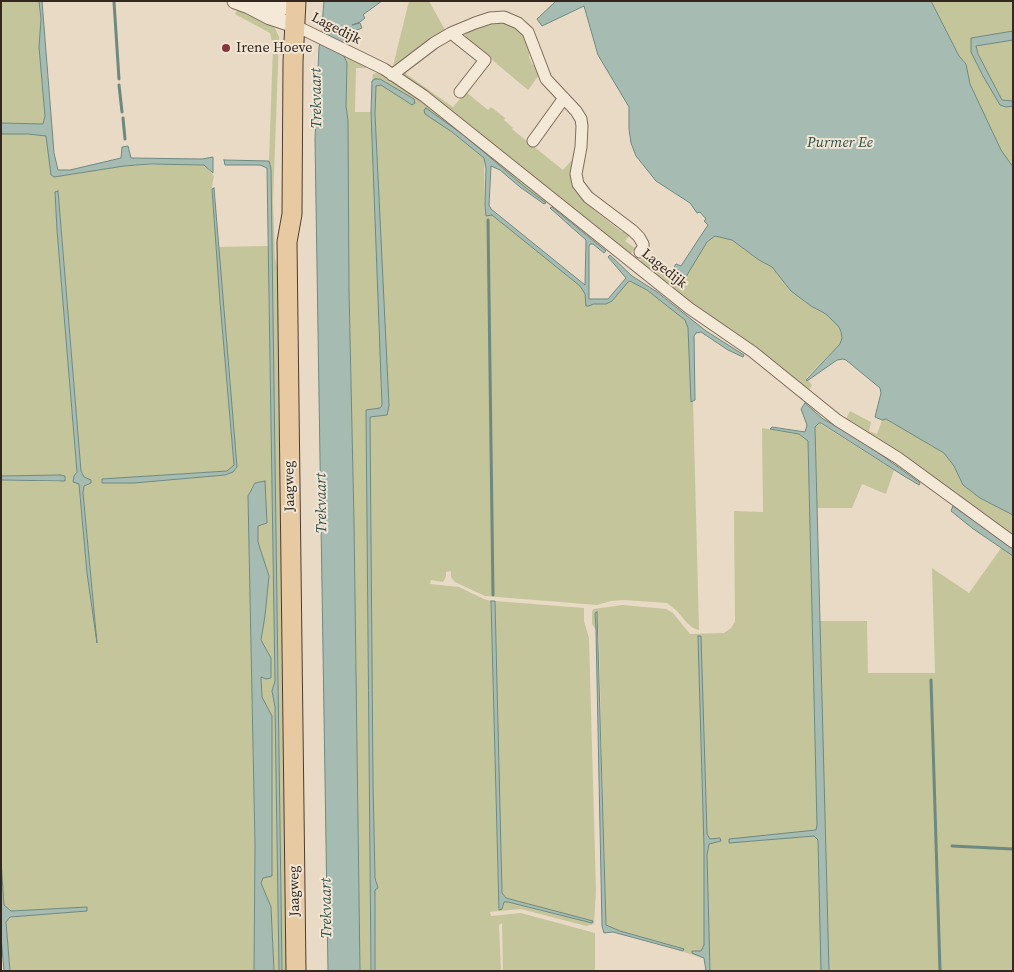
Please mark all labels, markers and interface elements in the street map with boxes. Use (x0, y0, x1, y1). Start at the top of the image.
street label: Lagedijk (308, 9, 364, 49)
place label: Irene Hoeve (236, 40, 312, 56)
marker: Irene Hoeve (220, 42, 232, 54)
water label: Trekvaart (307, 68, 327, 128)
water label: Purmer Ee (807, 134, 873, 152)
street label: Lagedijk (638, 246, 690, 292)
street label: Jaagweg (281, 460, 299, 512)
water label: Trekvaart (312, 473, 332, 533)
street label: Jaagweg (286, 865, 304, 917)
water label: Trekvaart (317, 878, 337, 938)

